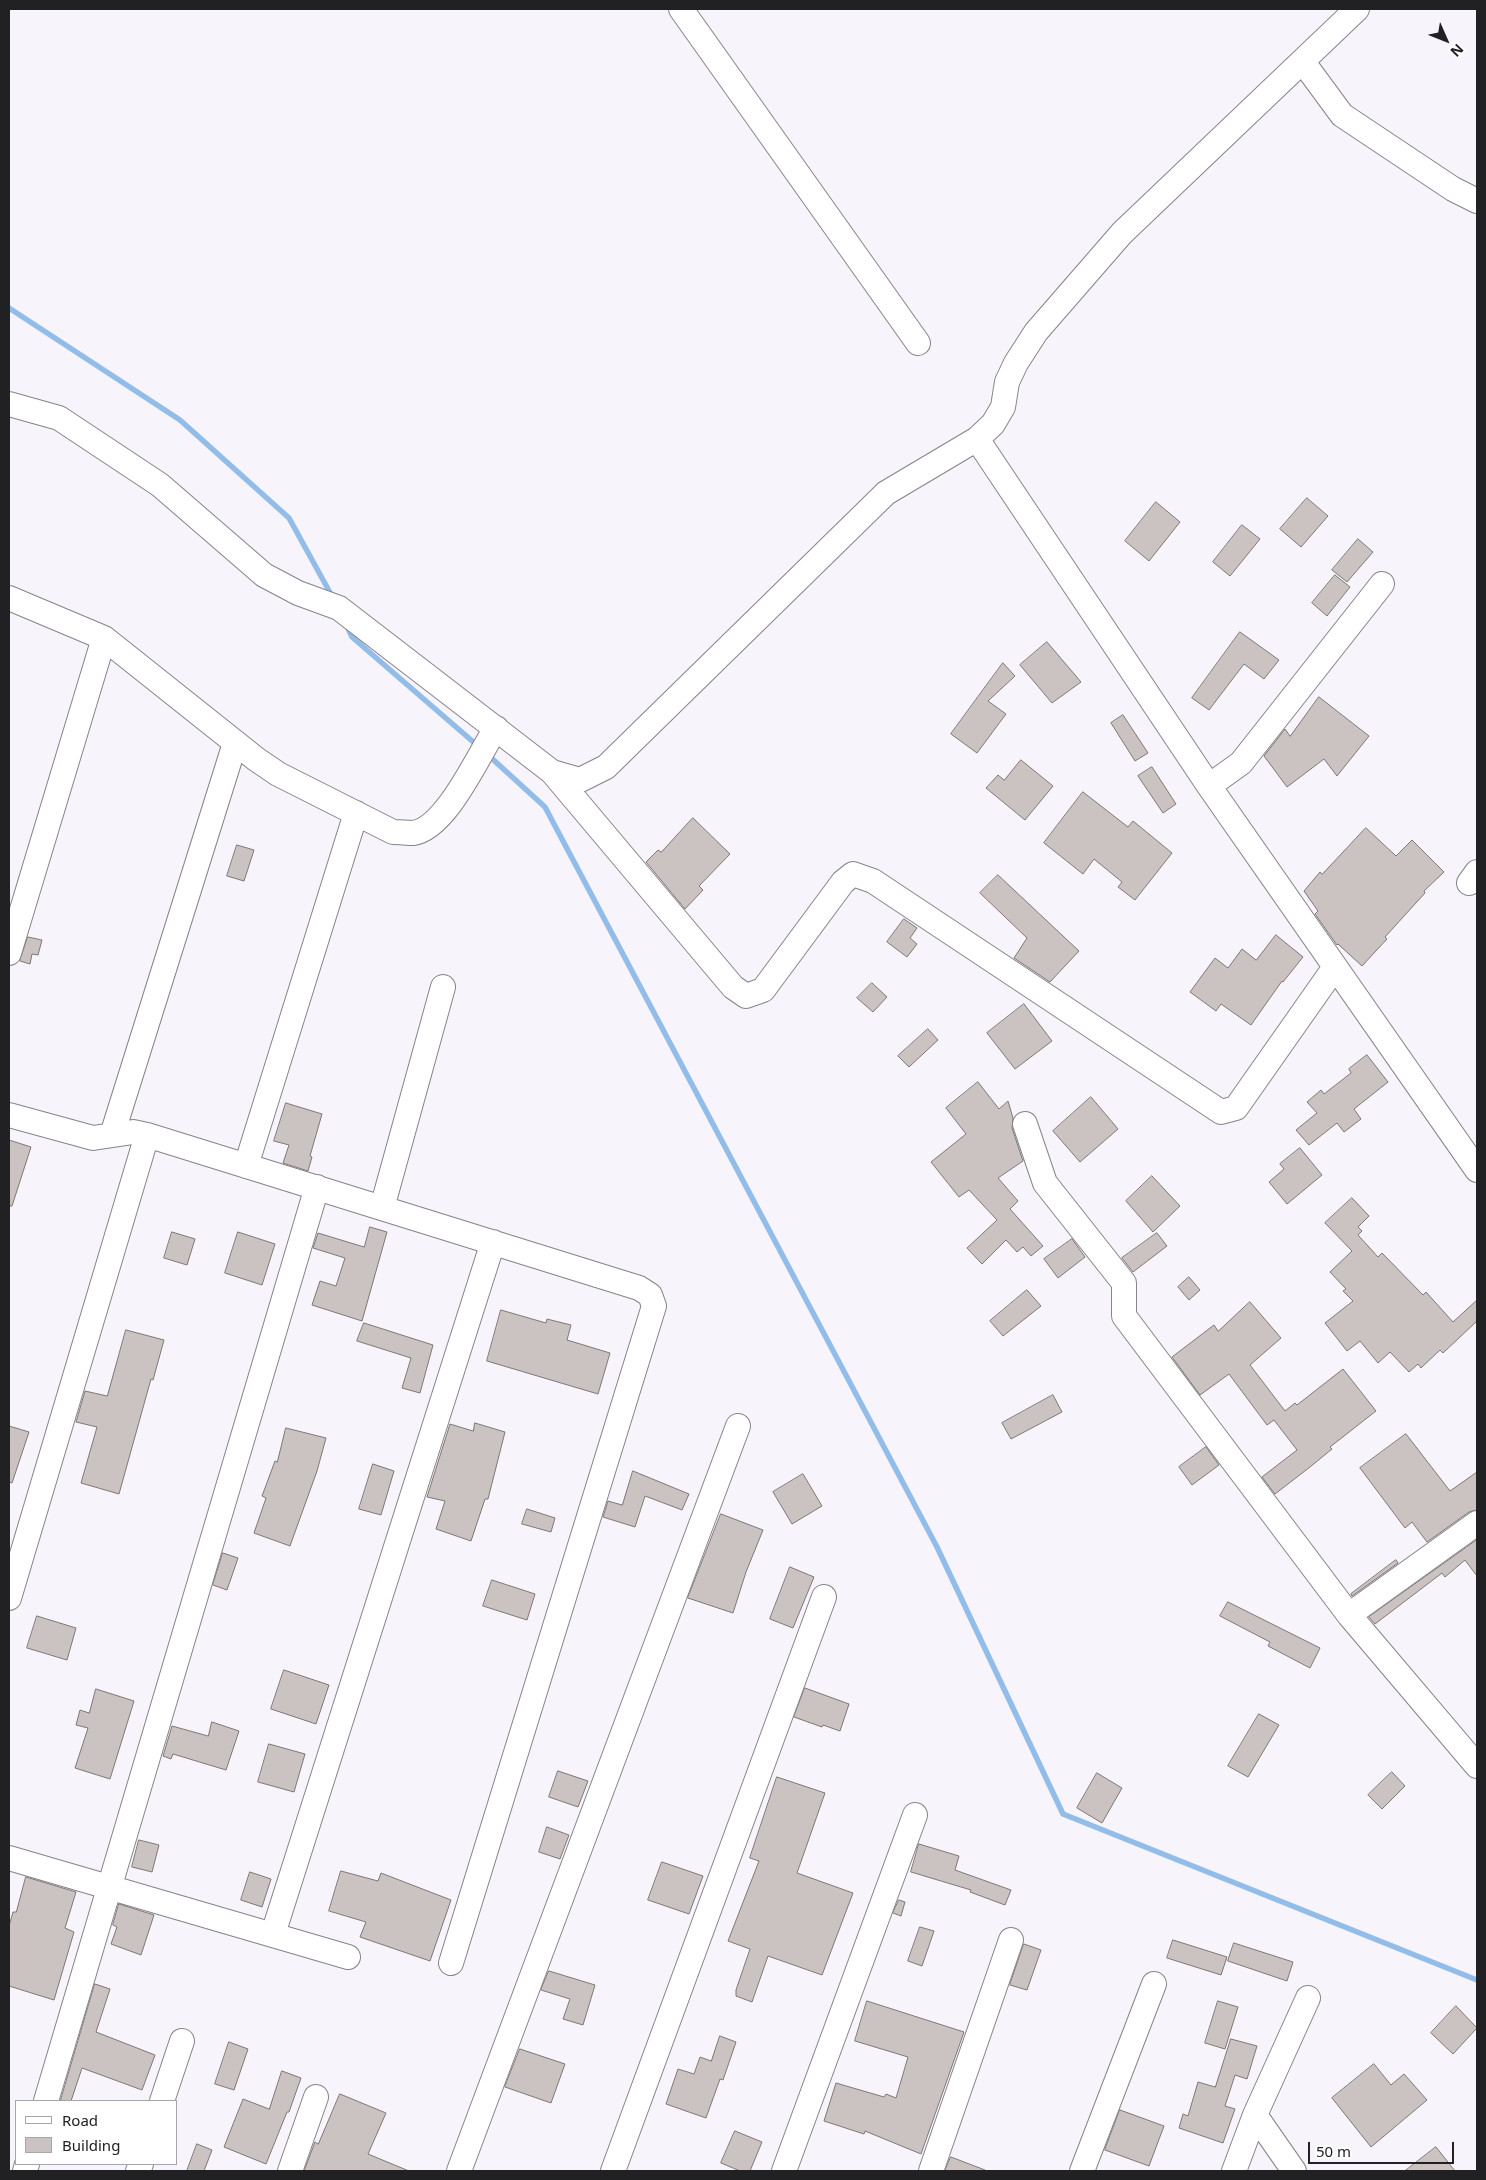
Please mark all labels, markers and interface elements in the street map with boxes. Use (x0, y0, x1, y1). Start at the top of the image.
north arrow (1421, 15, 1471, 65)
text: N (1446, 40, 1468, 61)
legend (15, 2100, 178, 2165)
text: Road (62, 2110, 98, 2130)
scale bar (1311, 2132, 1457, 2164)
text: Building (62, 2135, 120, 2155)
text: 50 m (1316, 2141, 1351, 2161)

